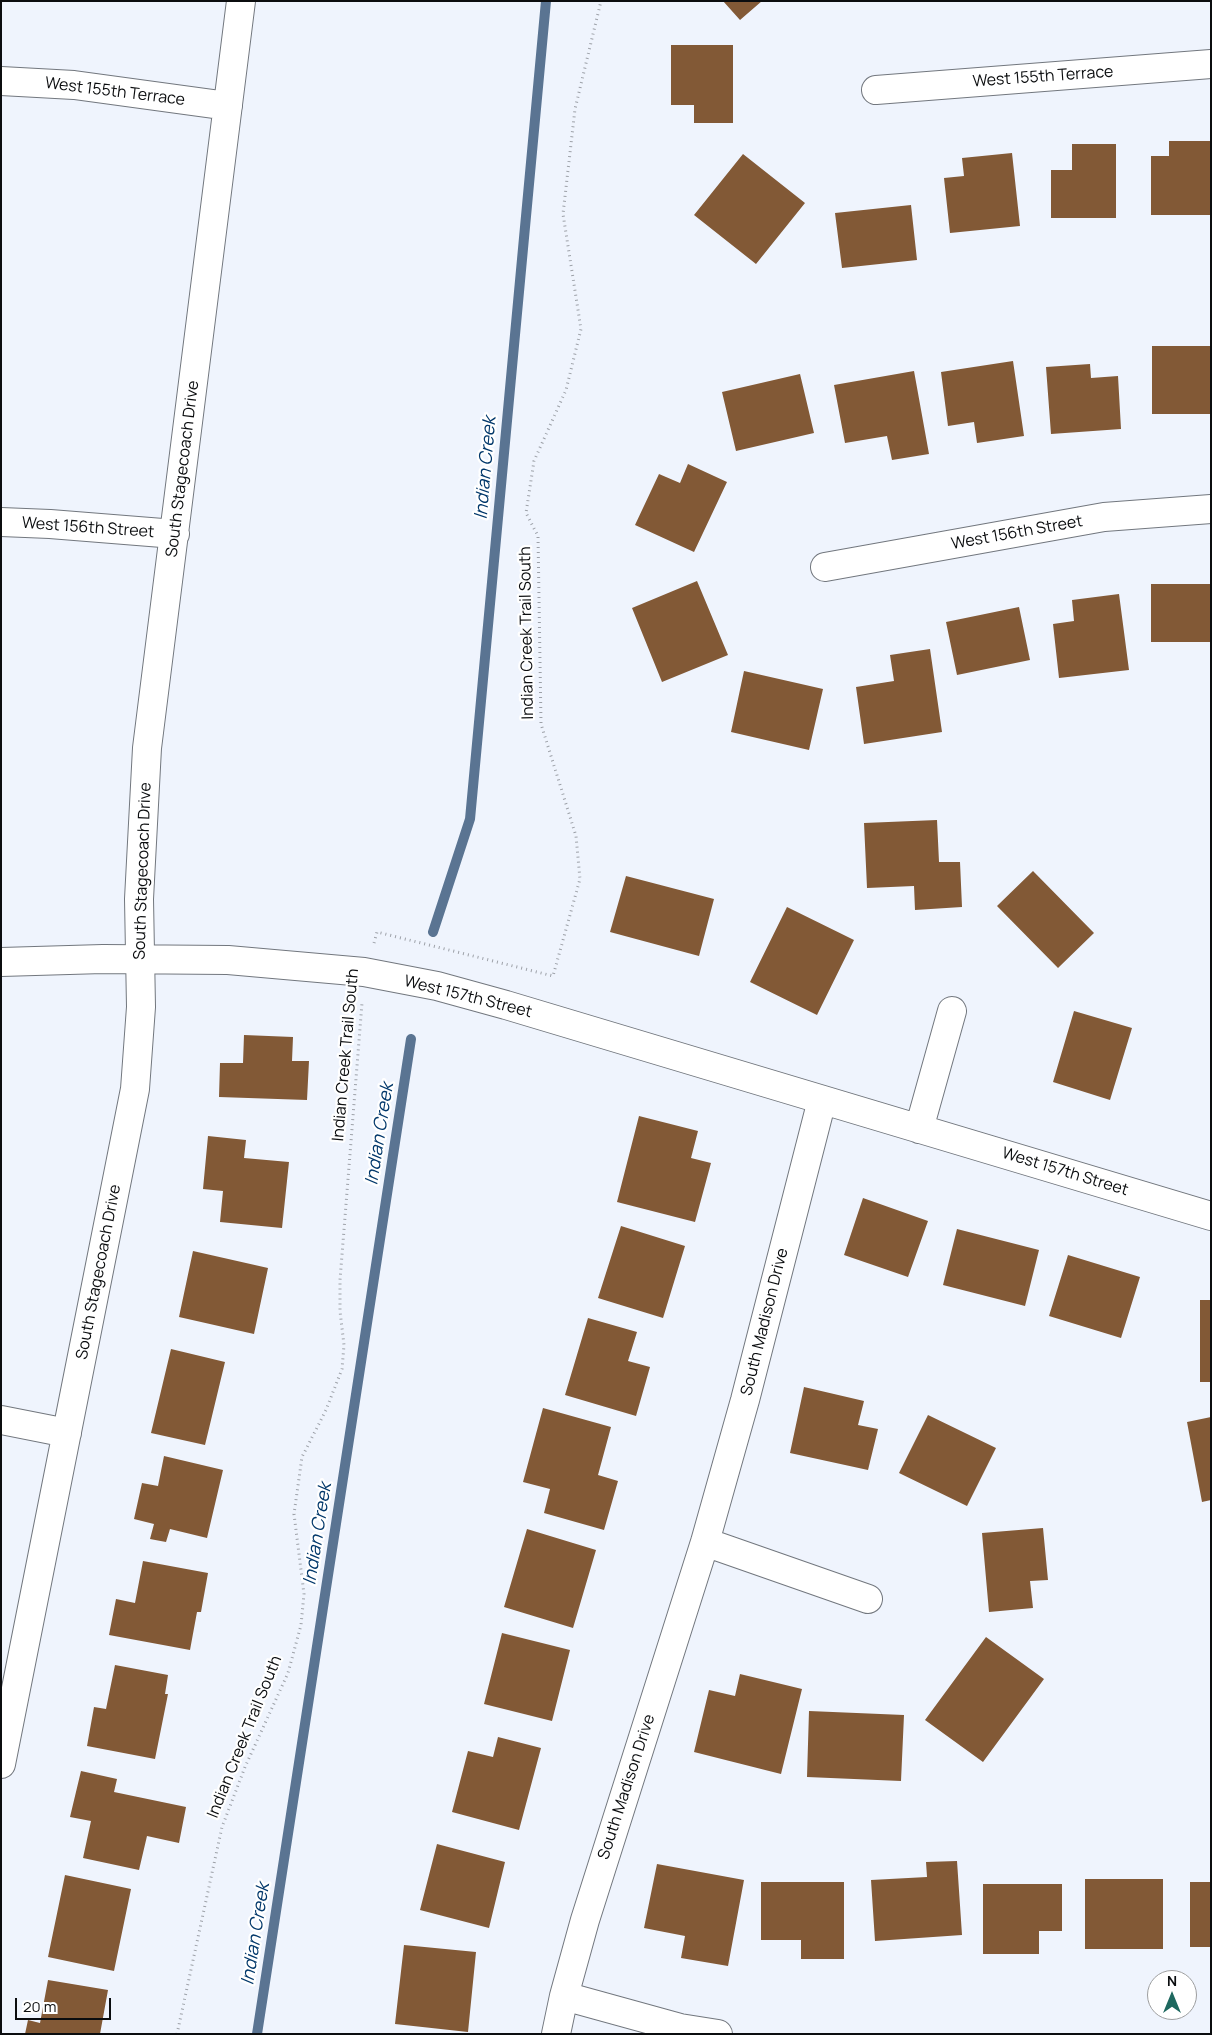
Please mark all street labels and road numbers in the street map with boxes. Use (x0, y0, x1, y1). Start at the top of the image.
street label: West 155th Terrace (972, 63, 1114, 91)
street label: West 155th Terrace (44, 74, 186, 110)
street label: South Stagecoach Drive (163, 380, 203, 558)
street label: West 156th Street (950, 512, 1084, 554)
street label: West 156th Street (21, 514, 155, 542)
street label: Indian Creek Trail South (516, 546, 538, 720)
street label: South Stagecoach Drive (130, 782, 156, 960)
street label: Indian Creek Trail South (329, 968, 363, 1142)
street label: West 157th Street (402, 972, 534, 1022)
street label: West 157th Street (1000, 1144, 1130, 1200)
street label: South Stagecoach Drive (73, 1183, 125, 1361)
street label: South Madison Drive (737, 1246, 793, 1398)
street label: Indian Creek Trail South (204, 1653, 286, 1821)
street label: South Madison Drive (594, 1712, 660, 1862)

